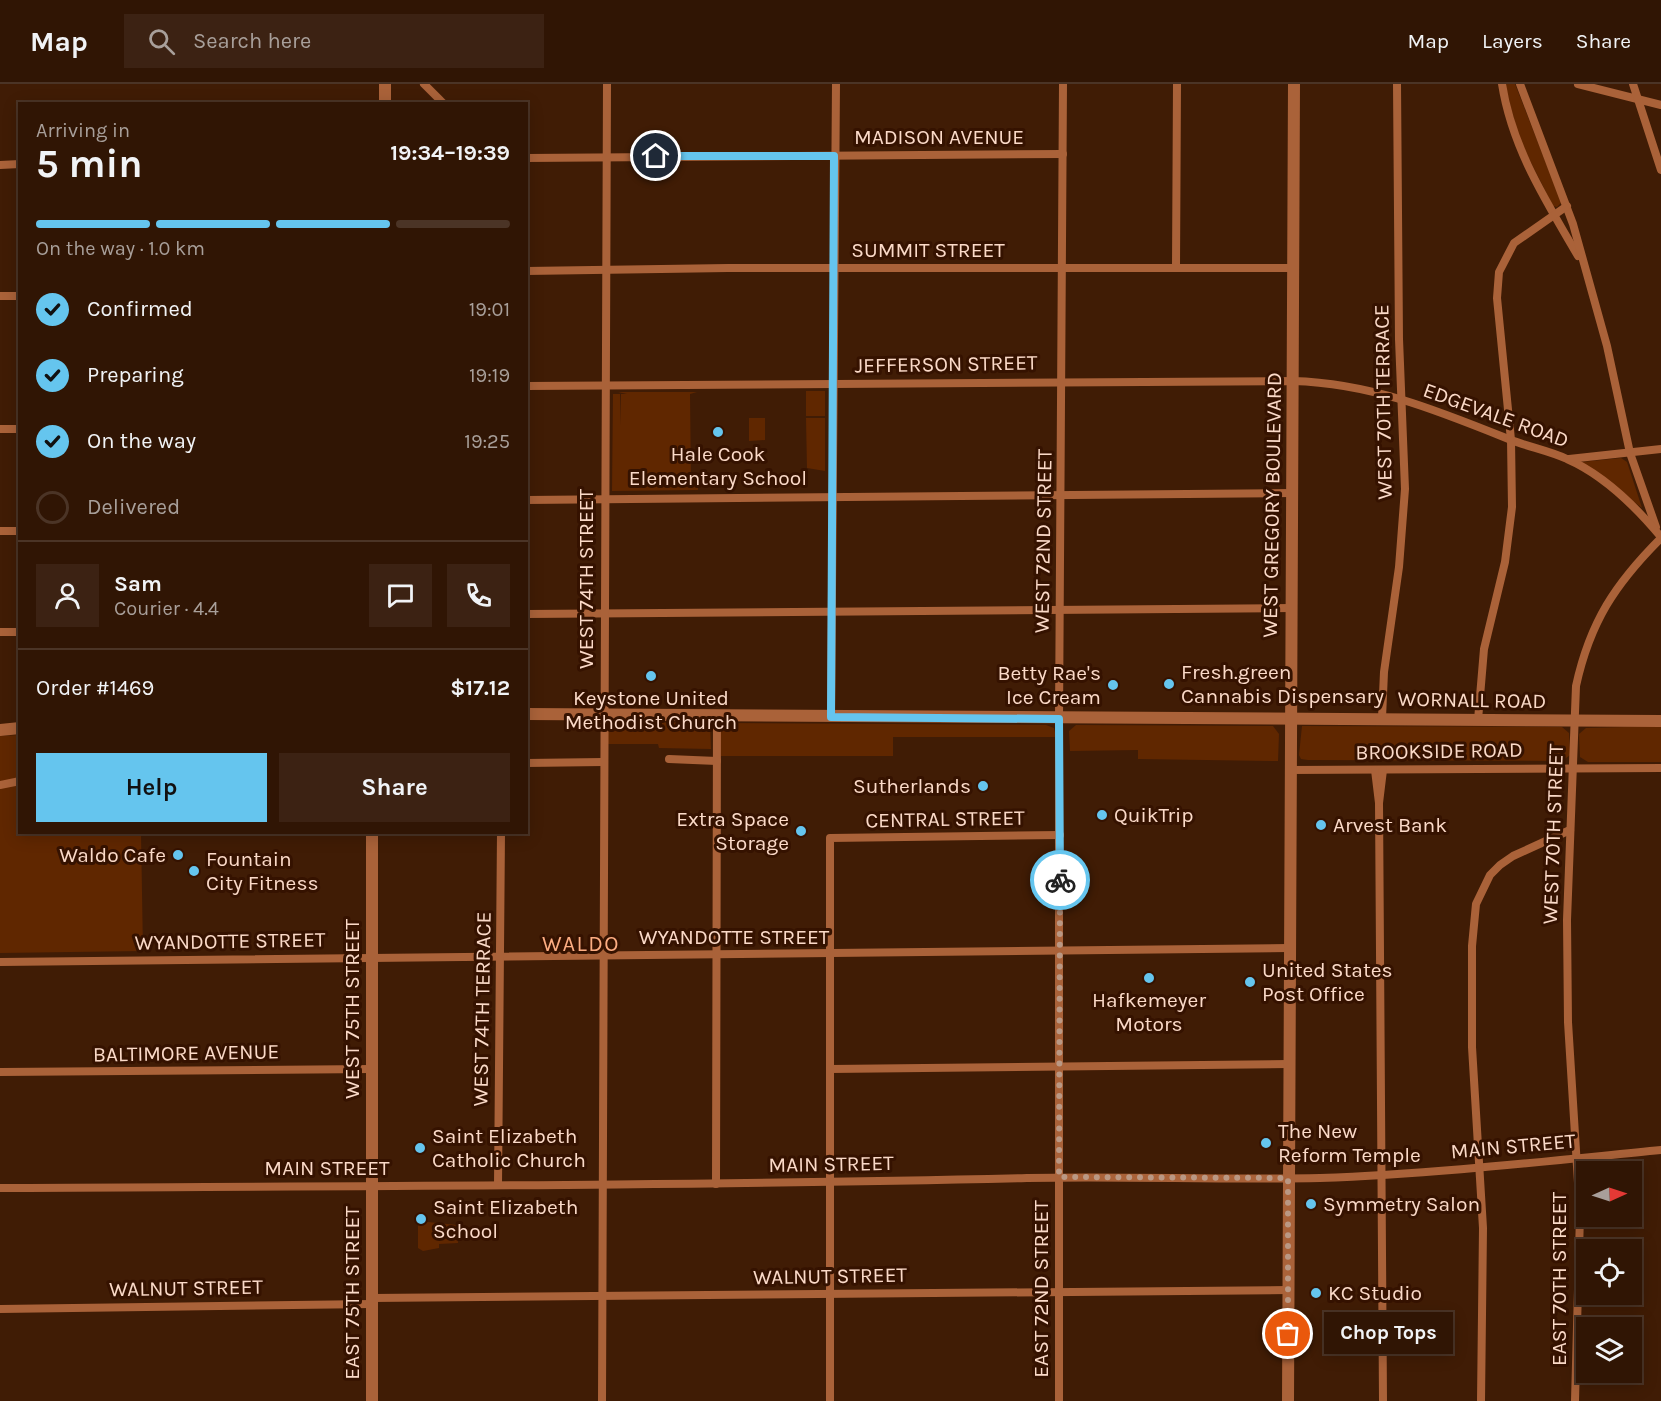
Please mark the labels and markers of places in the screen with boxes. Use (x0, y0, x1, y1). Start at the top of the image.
pin (630, 130, 681, 181)
marker: Hale Cook Elementary School (711, 425, 725, 439)
place label: Hale Cook Elementary School (629, 442, 807, 490)
place label: Fresh.green Cannabis Dispensary (1181, 660, 1384, 708)
place label: Betty Rae's Ice Cream (998, 661, 1101, 709)
marker: Keystone United Methodist Church (644, 669, 658, 683)
marker: Fresh.green Cannabis Dispensary (1162, 677, 1176, 691)
marker: Betty Rae's Ice Cream (1106, 678, 1120, 692)
place label: Keystone United Methodist Church (565, 686, 737, 734)
place label: Sutherlands (853, 774, 971, 798)
marker: Sutherlands (976, 779, 990, 793)
place label: QuikTrip (1114, 803, 1194, 827)
place label: Extra Space Storage (676, 807, 789, 855)
marker: QuikTrip (1095, 808, 1109, 822)
place label: Arvest Bank (1333, 813, 1447, 837)
marker: Arvest Bank (1314, 818, 1328, 832)
marker: Extra Space Storage (794, 824, 808, 838)
place label: Waldo Cafe (59, 843, 166, 867)
place label: Fountain City Fitness (206, 847, 318, 895)
marker: Waldo Cafe (171, 848, 185, 862)
marker: Fountain City Fitness (187, 864, 201, 878)
place label: United States Post Office (1262, 958, 1393, 1006)
marker: Hafkemeyer Motors (1142, 971, 1156, 985)
marker: United States Post Office (1243, 975, 1257, 989)
place label: Hafkemeyer Motors (1092, 988, 1206, 1036)
place label: The New Reform Temple (1278, 1119, 1421, 1167)
place label: Saint Elizabeth Catholic Church (432, 1124, 586, 1172)
marker: The New Reform Temple (1259, 1136, 1273, 1150)
marker: Saint Elizabeth Catholic Church (413, 1141, 427, 1155)
place label: Symmetry Salon (1323, 1192, 1480, 1216)
place label: Saint Elizabeth School (433, 1195, 578, 1243)
marker: Symmetry Salon (1304, 1197, 1318, 1211)
marker: Saint Elizabeth School (414, 1212, 428, 1226)
place label: KC Studio (1328, 1281, 1422, 1305)
marker: KC Studio (1309, 1286, 1323, 1300)
pin (1262, 1308, 1313, 1359)
callout: Chop Tops (1324, 1313, 1453, 1355)

